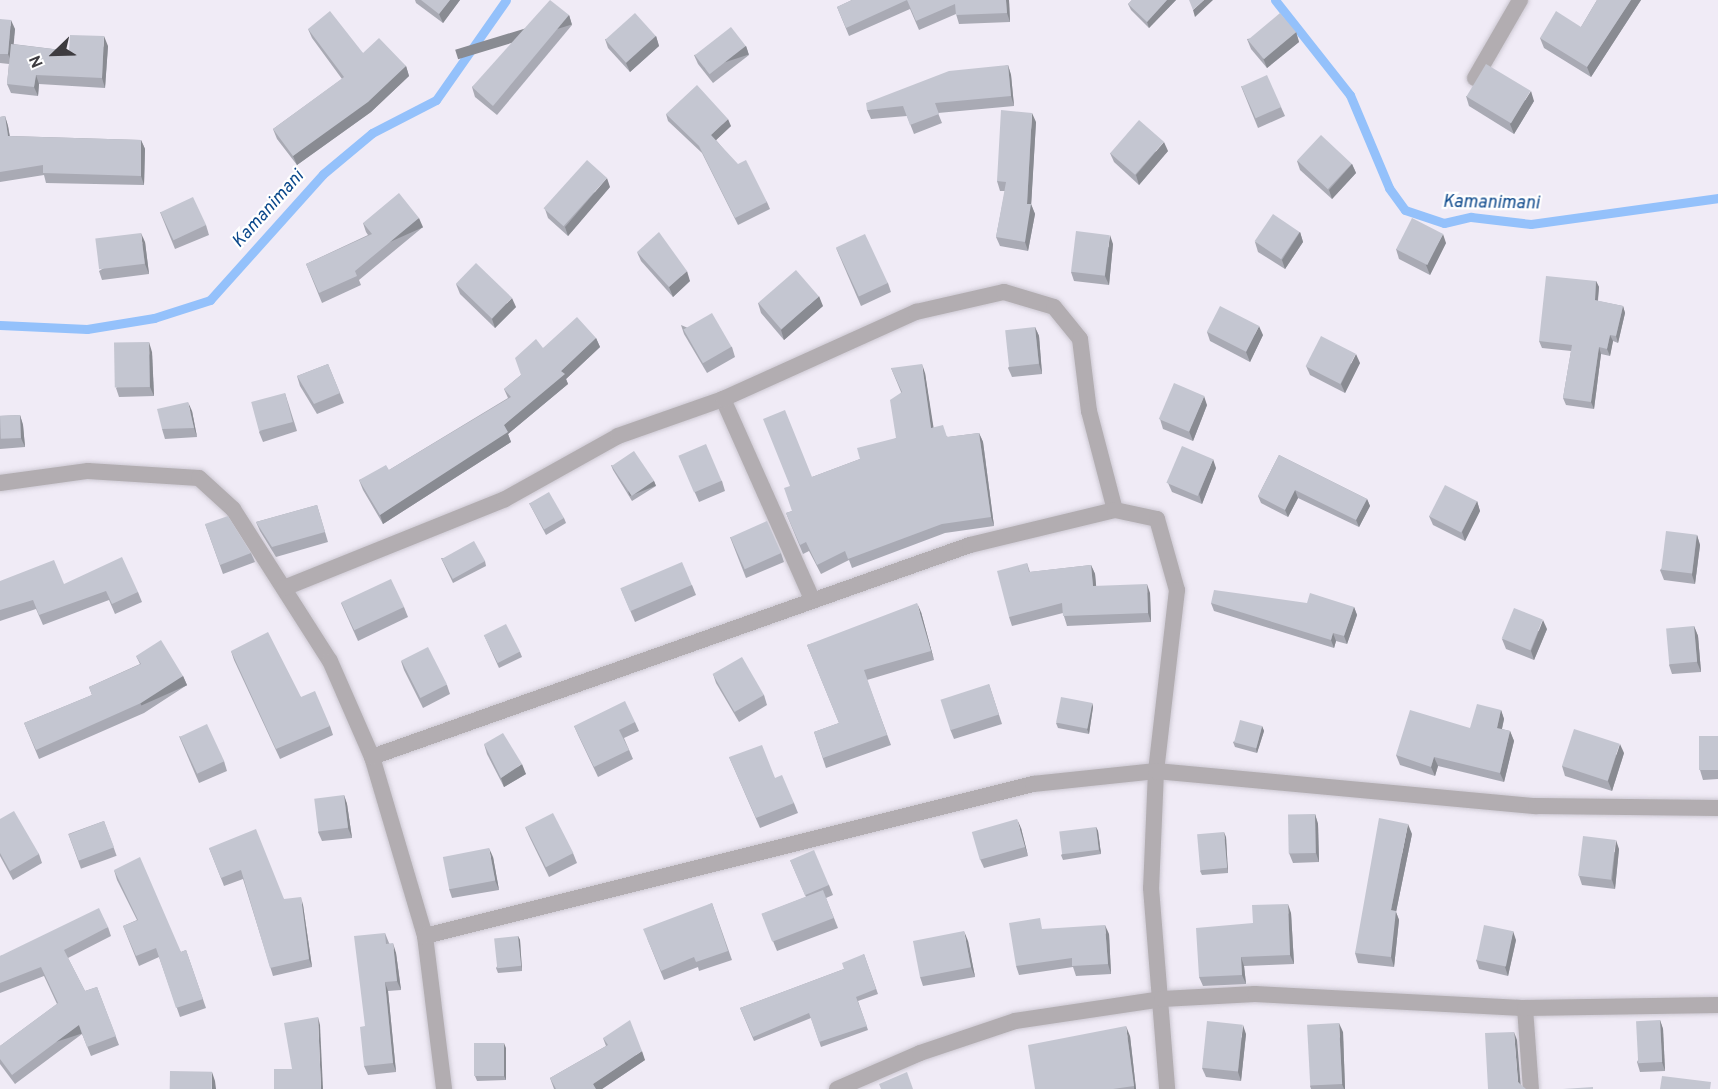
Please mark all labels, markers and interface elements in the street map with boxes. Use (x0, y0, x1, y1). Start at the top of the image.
north arrow (24, 24, 84, 84)
text: N (26, 52, 49, 70)
water label: Kamanimani (229, 167, 309, 253)
water label: Kamanimani (1442, 192, 1540, 216)

